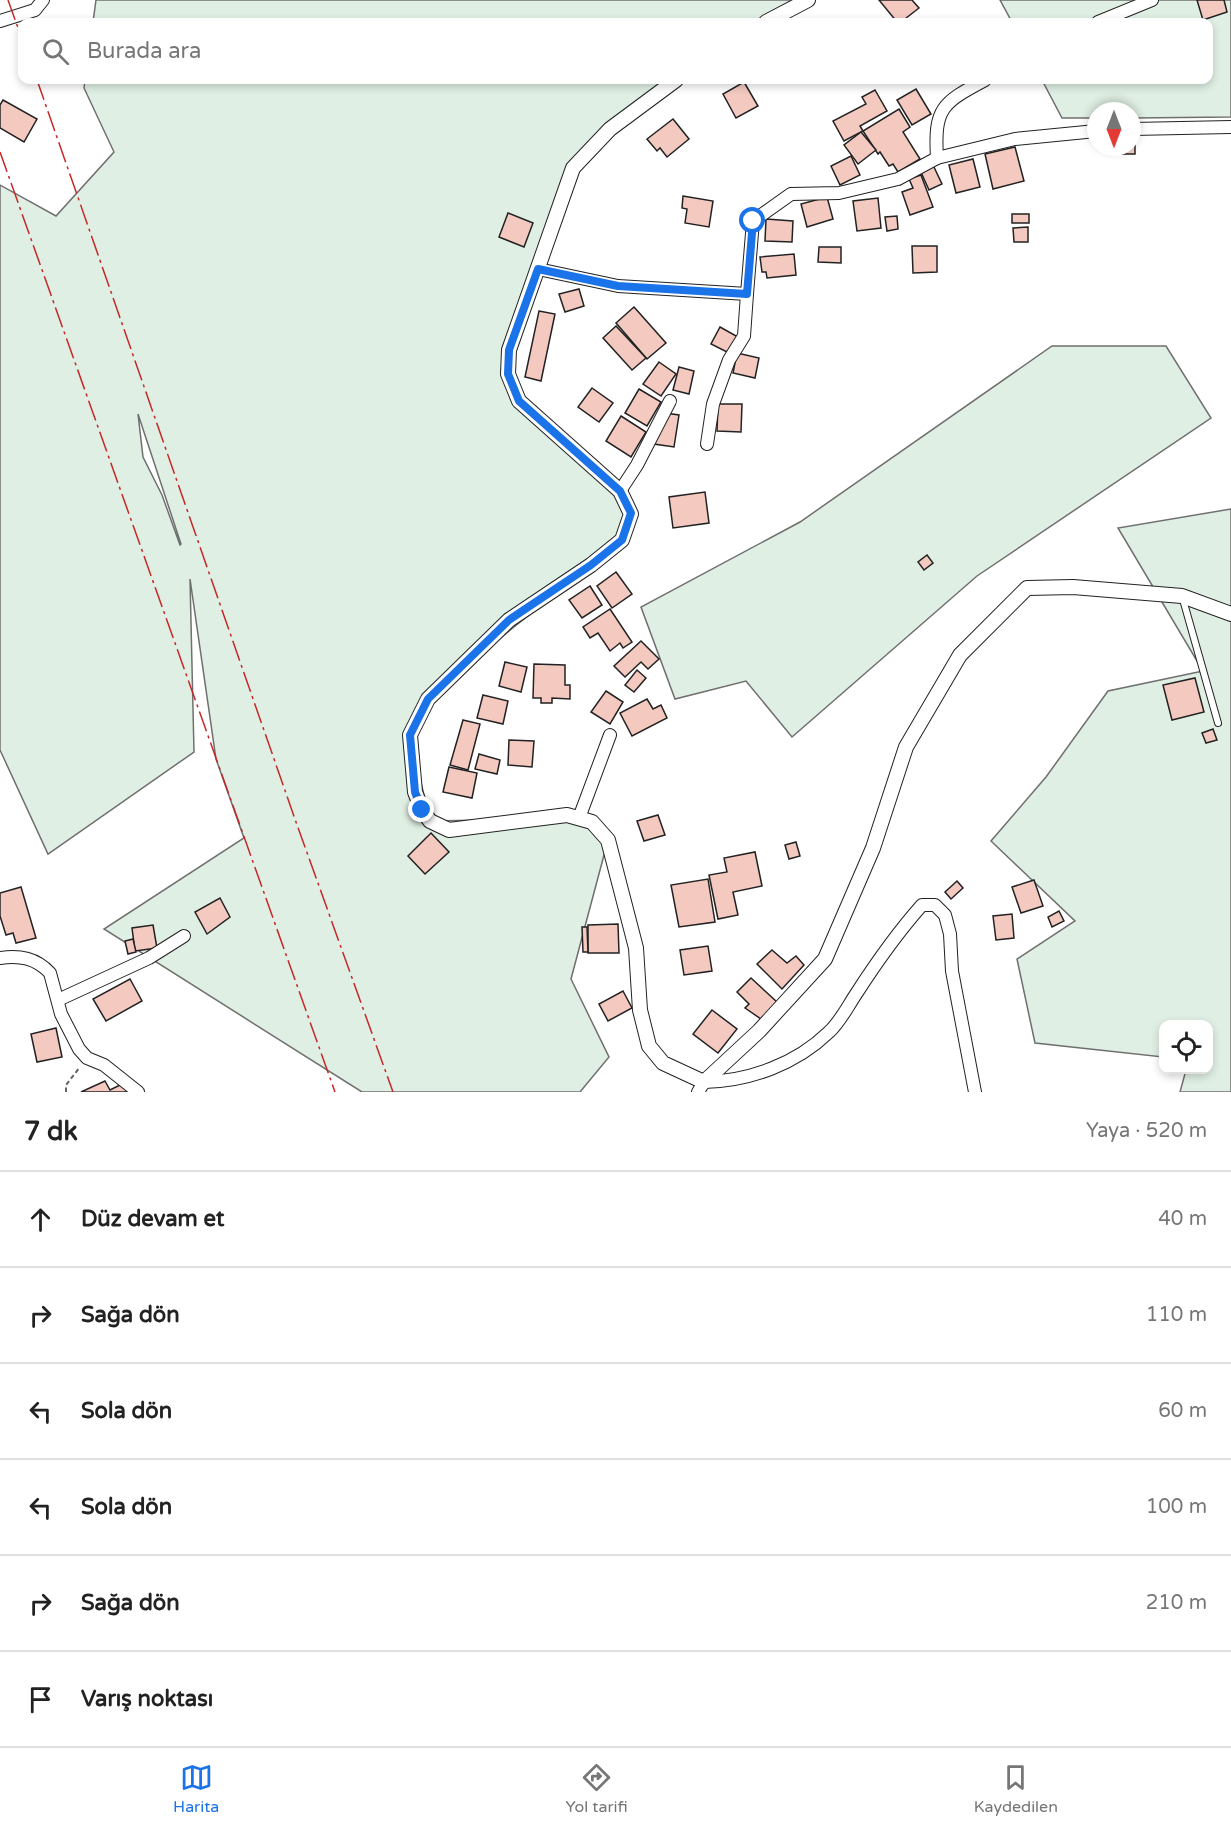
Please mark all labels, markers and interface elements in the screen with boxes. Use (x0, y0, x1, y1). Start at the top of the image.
search box (18, 18, 1213, 84)
icon: search (39, 35, 72, 68)
text: Burada ara (87, 38, 201, 64)
north arrow (1087, 102, 1141, 156)
route start (739, 207, 765, 233)
route end (408, 796, 434, 822)
map controls (1159, 1020, 1213, 1074)
button: locate (1159, 1020, 1213, 1074)
text: 7 dk (24, 1116, 78, 1147)
text: Yaya · 520 m (1086, 1119, 1207, 1143)
icon: ahead (24, 1203, 57, 1236)
text: Düz devam et (81, 1206, 224, 1232)
text: 40 m (1158, 1207, 1207, 1231)
icon: right (24, 1299, 57, 1332)
text: Sağa dön (81, 1302, 180, 1328)
text: 110 m (1146, 1303, 1207, 1327)
icon: left (24, 1395, 57, 1428)
text: Sola dön (81, 1398, 172, 1424)
text: 60 m (1158, 1399, 1207, 1423)
icon: left (24, 1491, 57, 1524)
text: Sola dön (81, 1494, 172, 1520)
text: 100 m (1146, 1495, 1207, 1519)
icon: right (24, 1587, 57, 1620)
text: Sağa dön (81, 1590, 180, 1616)
text: 210 m (1146, 1591, 1207, 1615)
icon: arrive (24, 1683, 57, 1716)
text: Varış noktası (81, 1686, 213, 1712)
tab: Harita (173, 1761, 219, 1817)
tab: Yol tarifi (565, 1761, 628, 1817)
tab: Kaydedilen (974, 1761, 1058, 1817)

